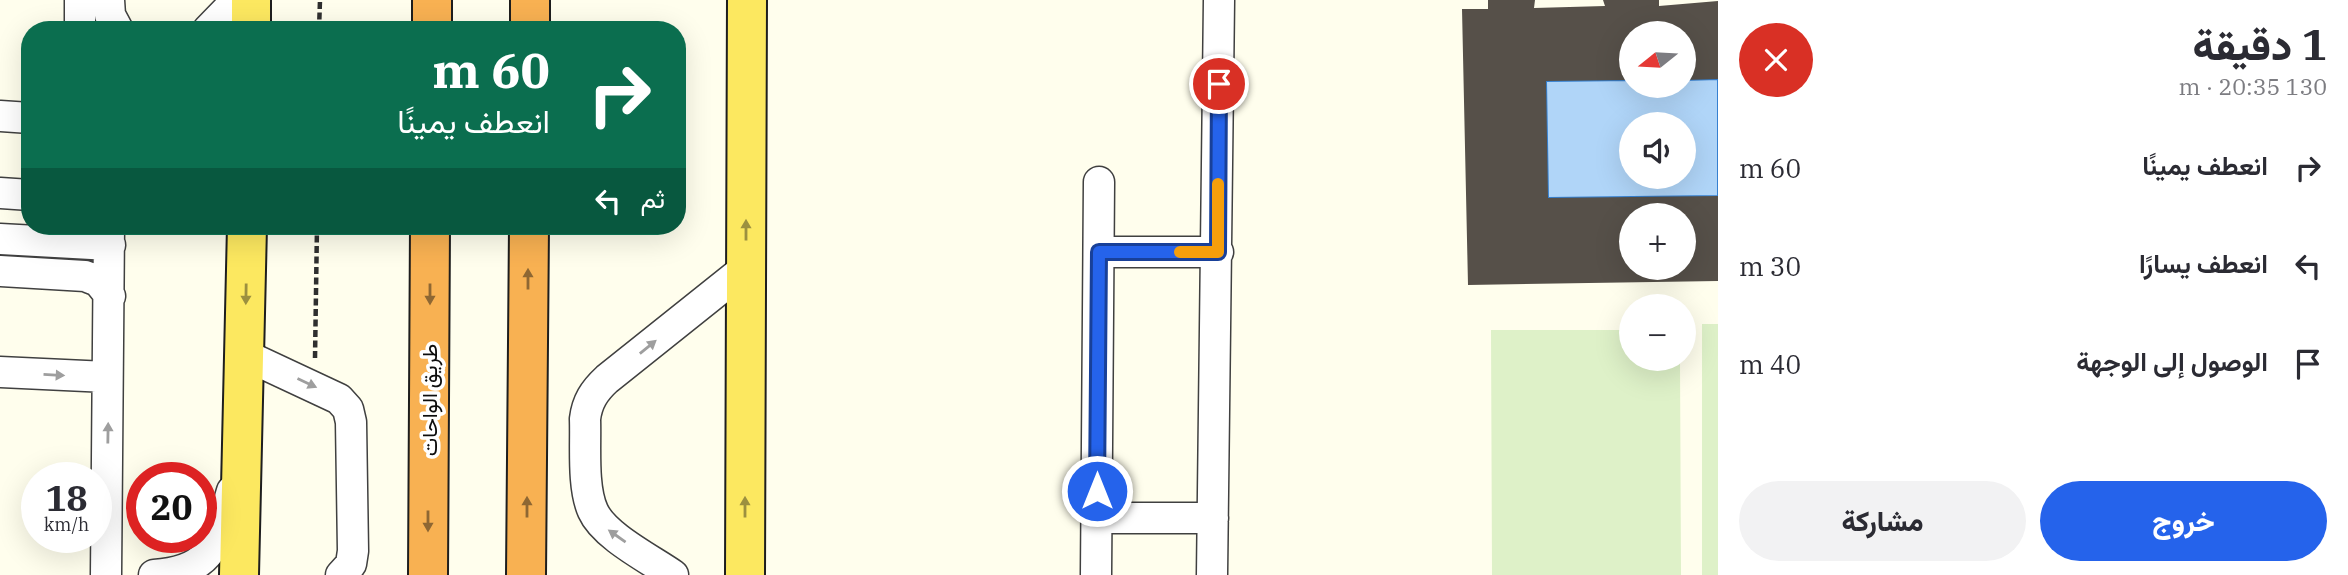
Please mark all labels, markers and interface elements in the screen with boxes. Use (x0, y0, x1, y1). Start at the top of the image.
text: 1 دقيقة (2193, 17, 2327, 72)
north arrow (1619, 21, 1696, 98)
map controls (1619, 21, 1696, 371)
button: close (1739, 23, 1813, 97)
text: 60 m (432, 38, 550, 101)
icon: right (574, 49, 665, 140)
pin (1189, 54, 1249, 114)
icon: arrive (1200, 65, 1238, 103)
text: 130 m · 20:35 (2178, 71, 2327, 101)
text: انعطف يمينًا (397, 100, 550, 142)
button: sound (1619, 112, 1696, 189)
text: انعطف يمينًا (2142, 148, 2268, 182)
icon: right (2289, 149, 2327, 187)
text: 60 m (1739, 151, 1801, 185)
text: ثم (641, 181, 665, 215)
icon: left (589, 182, 627, 220)
button: + (1619, 203, 1696, 280)
one-way arrow (740, 219, 752, 241)
text: انعطف يسارًا (2139, 246, 2268, 280)
icon: left (2289, 247, 2327, 285)
text: 30 m (1739, 249, 1801, 283)
one-way arrow (522, 268, 534, 290)
one-way arrow (240, 283, 252, 305)
one-way arrow (424, 283, 436, 305)
button: − (1619, 294, 1696, 371)
one-way arrow (638, 339, 656, 354)
street label: طريق الواحات (415, 344, 443, 456)
text: الوصول إلى الوجهة (2076, 344, 2268, 378)
icon: arrive (2289, 345, 2327, 383)
text: 40 m (1739, 347, 1801, 381)
one-way arrow (43, 369, 65, 380)
one-way arrow (297, 378, 317, 389)
one-way arrow (102, 422, 113, 444)
position arrow (1060, 454, 1134, 528)
speed limit sign: 20 (126, 462, 217, 553)
text: 18 (45, 475, 88, 521)
button: مشاركة (1739, 481, 2026, 561)
button: خروج (2040, 481, 2327, 561)
one-way arrow (521, 496, 533, 518)
one-way arrow (739, 496, 751, 518)
one-way arrow (422, 511, 434, 533)
text: km/h (44, 513, 89, 536)
one-way arrow (608, 529, 626, 543)

